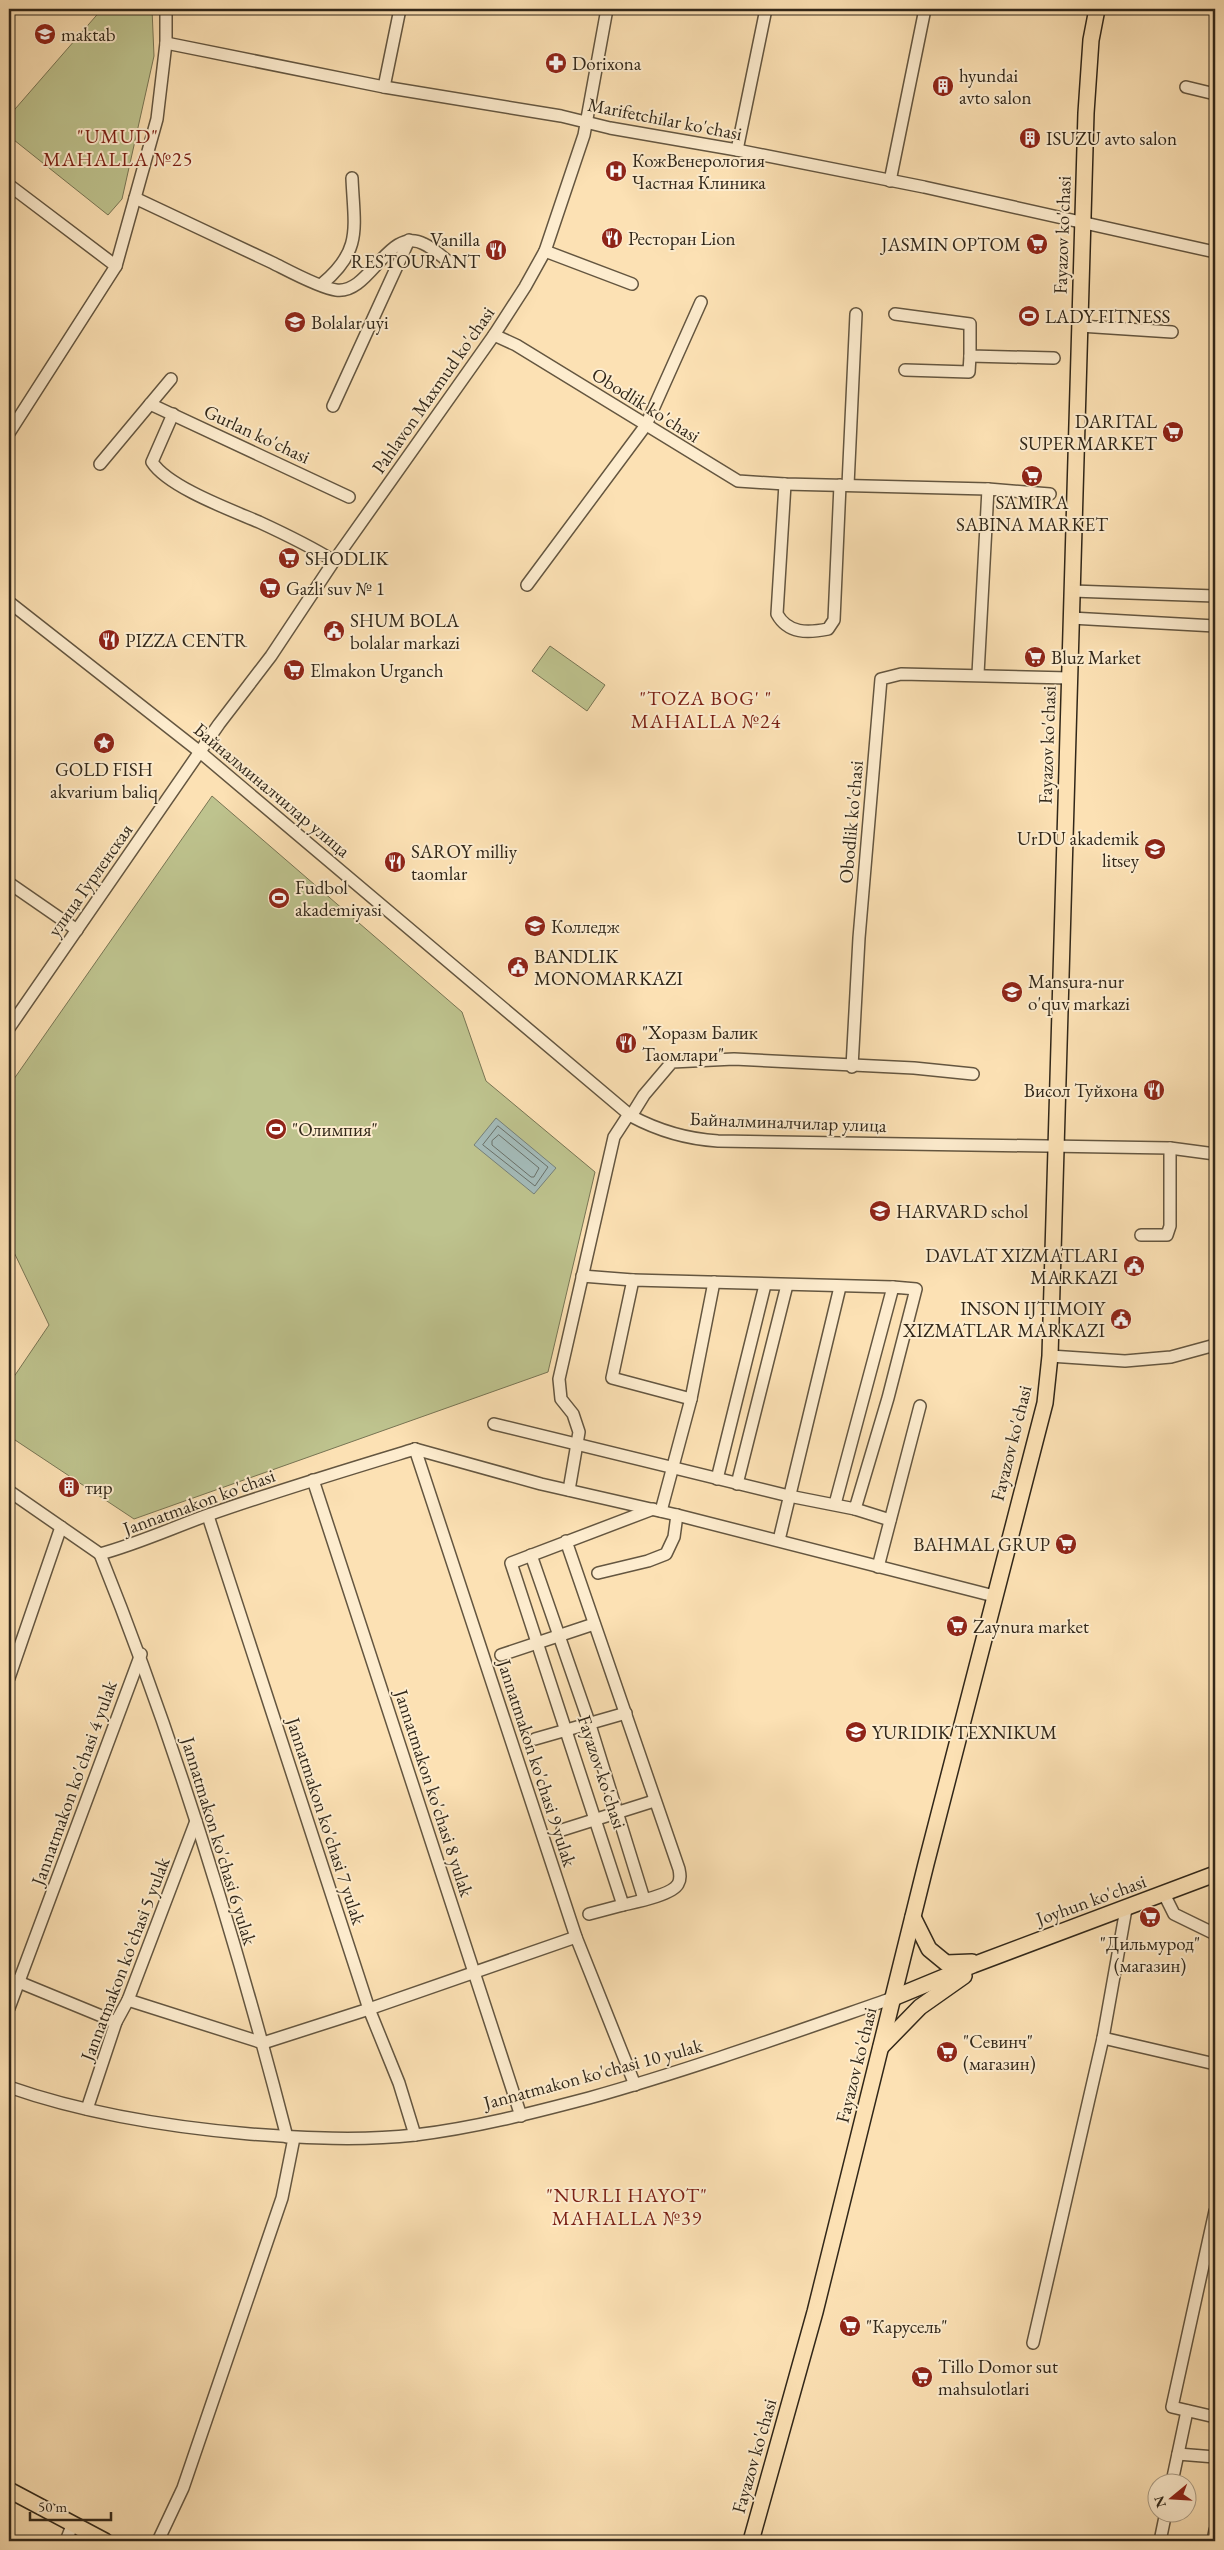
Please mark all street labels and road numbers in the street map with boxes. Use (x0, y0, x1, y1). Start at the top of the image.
street label: Marifetchilar ko'chasi (586, 92, 745, 146)
street label: Fayazov ko'chasi (1047, 175, 1077, 295)
street label: Pahlavon Maxmud ko'chasi (366, 301, 500, 478)
street label: Obodlik ko'chasi (587, 362, 705, 448)
street label: Gurlan ko'chasi (200, 399, 314, 470)
street label: Fayazov ko'chasi (1032, 685, 1062, 805)
street label: Байналминалчилар улица (188, 717, 356, 863)
street label: Obodlik ko'chasi (833, 759, 869, 884)
street label: улица Гурленская (42, 818, 138, 941)
street label: Байналминалчилар улица (689, 1106, 887, 1138)
street label: Fayazov ko'chasi (985, 1382, 1038, 1503)
street label: Jannatmakon ko'chasi (118, 1463, 279, 1542)
street label: Jannatmakon ko'chasi 9 yulak (491, 1654, 583, 1871)
street label: Jannatmakon ko'chasi 4 yulak (25, 1676, 123, 1891)
street label: Jannatmakon ko'chasi 8 yulak (388, 1684, 480, 1901)
street label: Jannatmakon ko'chasi 7 yulak (280, 1712, 372, 1929)
street label: Fayazov ko'chasi (572, 1712, 632, 1832)
street label: Jannatmakon ko'chasi 6 yulak (175, 1732, 263, 1949)
street label: Jannatmakon ko'chasi 5 yulak (74, 1853, 176, 2066)
street label: Joyhun ko'chasi (1031, 1868, 1150, 1932)
street label: Fayazov ko'chasi (830, 2004, 883, 2125)
street label: Jannatmakon ko'chasi 10 yulak (479, 2032, 706, 2116)
street label: Fayazov ko'chasi (726, 2395, 782, 2516)

